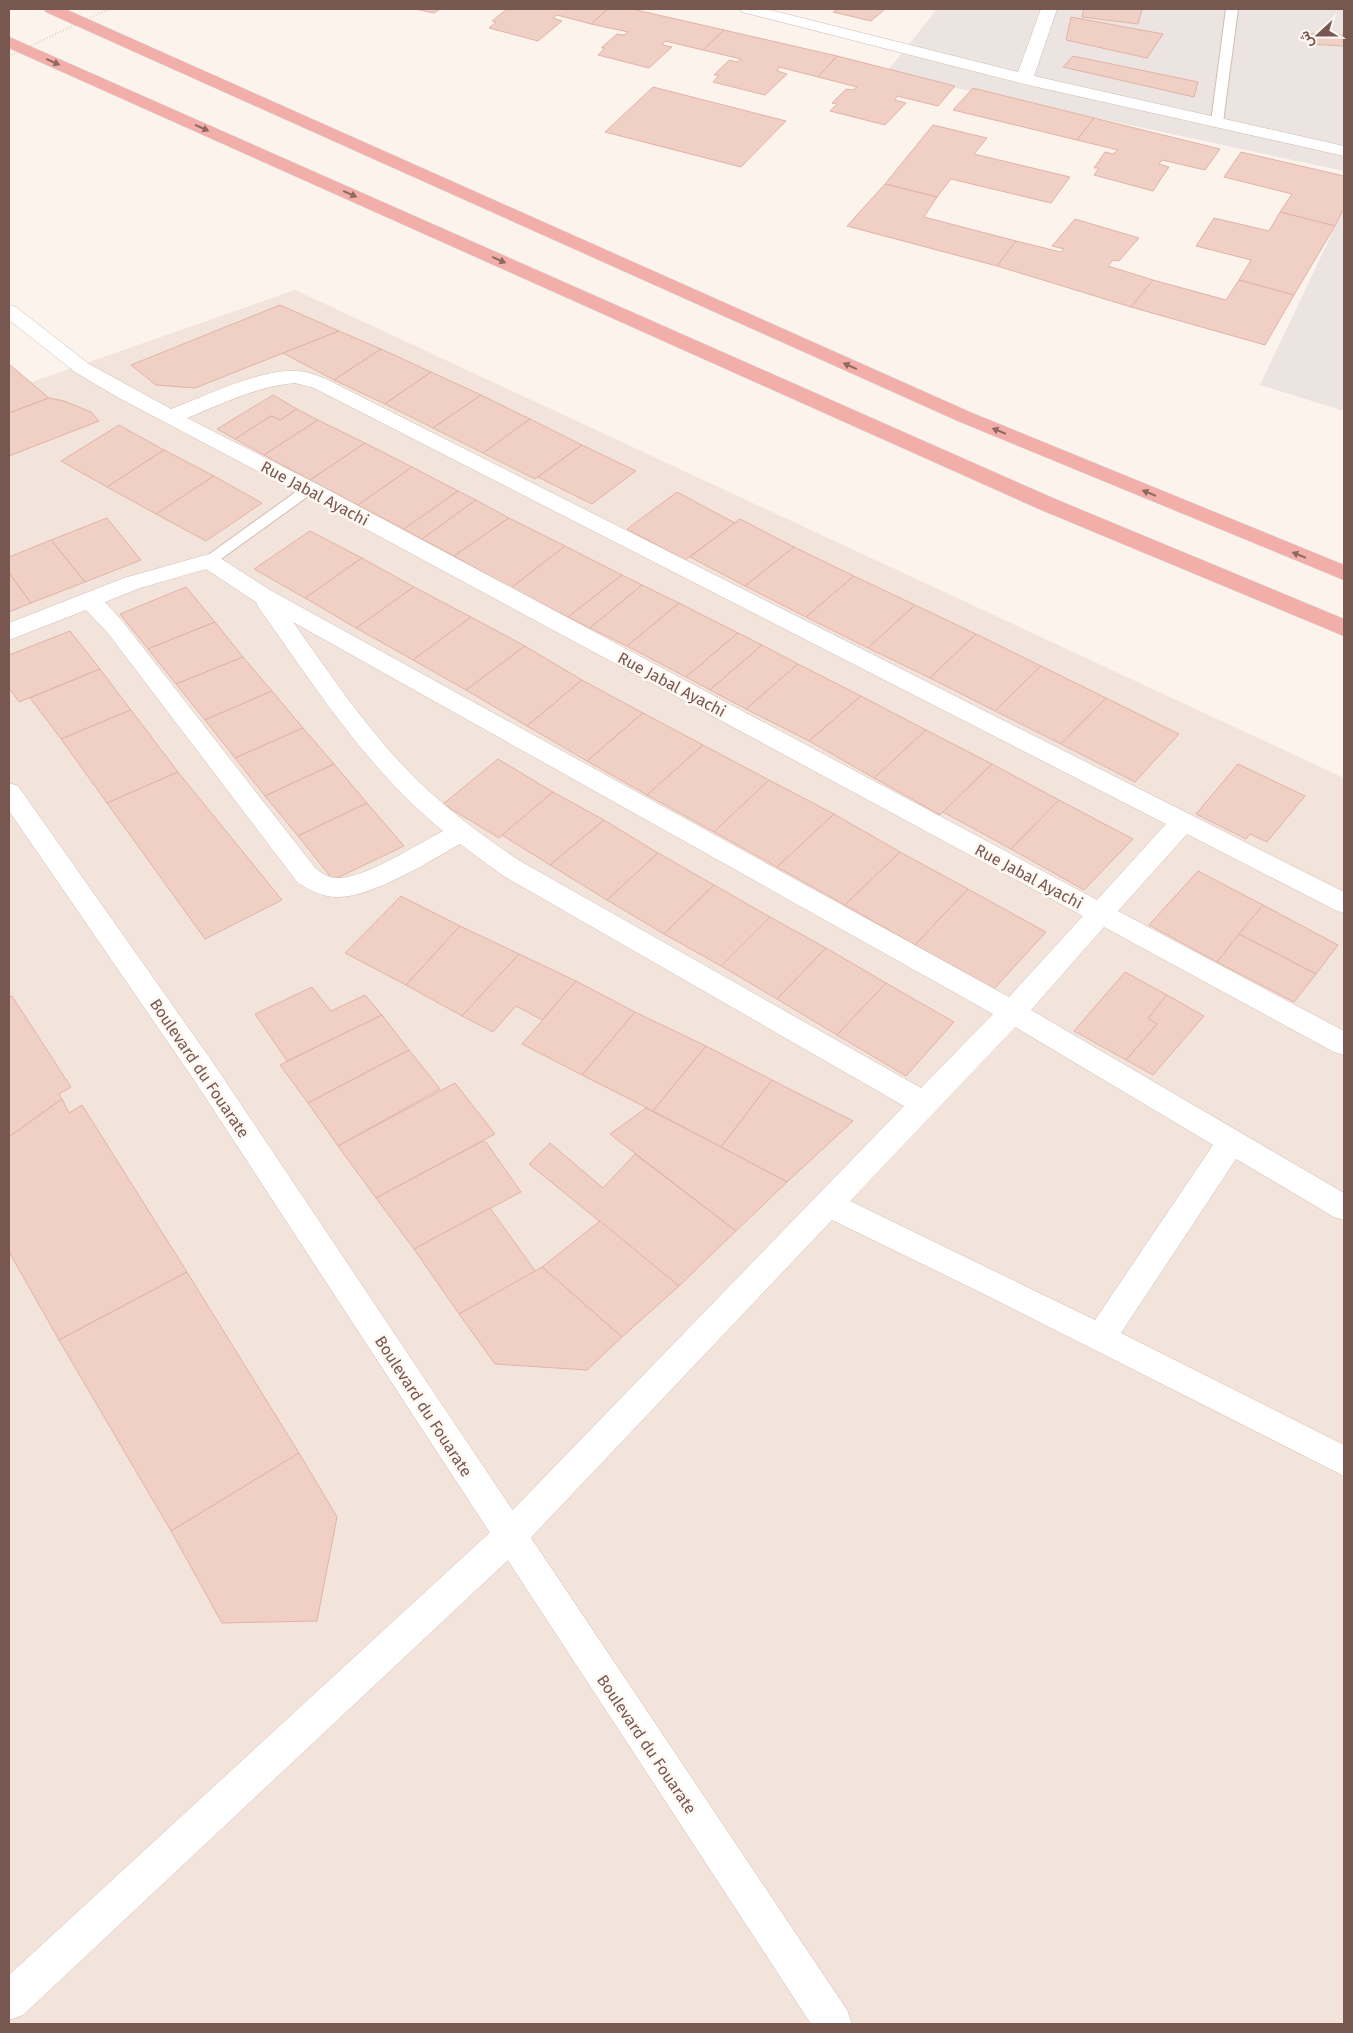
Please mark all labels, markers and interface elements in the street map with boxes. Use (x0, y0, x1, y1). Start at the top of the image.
north arrow (1293, 10, 1343, 60)
text: ش (1295, 28, 1317, 50)
one-way arrow (46, 59, 60, 67)
one-way arrow (195, 124, 209, 132)
one-way arrow (343, 190, 357, 198)
one-way arrow (492, 256, 506, 264)
one-way arrow (843, 361, 857, 369)
one-way arrow (991, 427, 1006, 434)
street label: Rue Jabal Ayachi (258, 457, 372, 530)
one-way arrow (1142, 488, 1156, 496)
one-way arrow (1292, 550, 1306, 558)
street label: Rue Jabal Ayachi (615, 648, 729, 721)
street label: Rue Jabal Ayachi (972, 840, 1086, 913)
street label: Boulevard du Fouarate (146, 995, 253, 1142)
street label: Boulevard du Fouarate (371, 1332, 476, 1480)
street label: Boulevard du Fouarate (593, 1671, 700, 1818)

